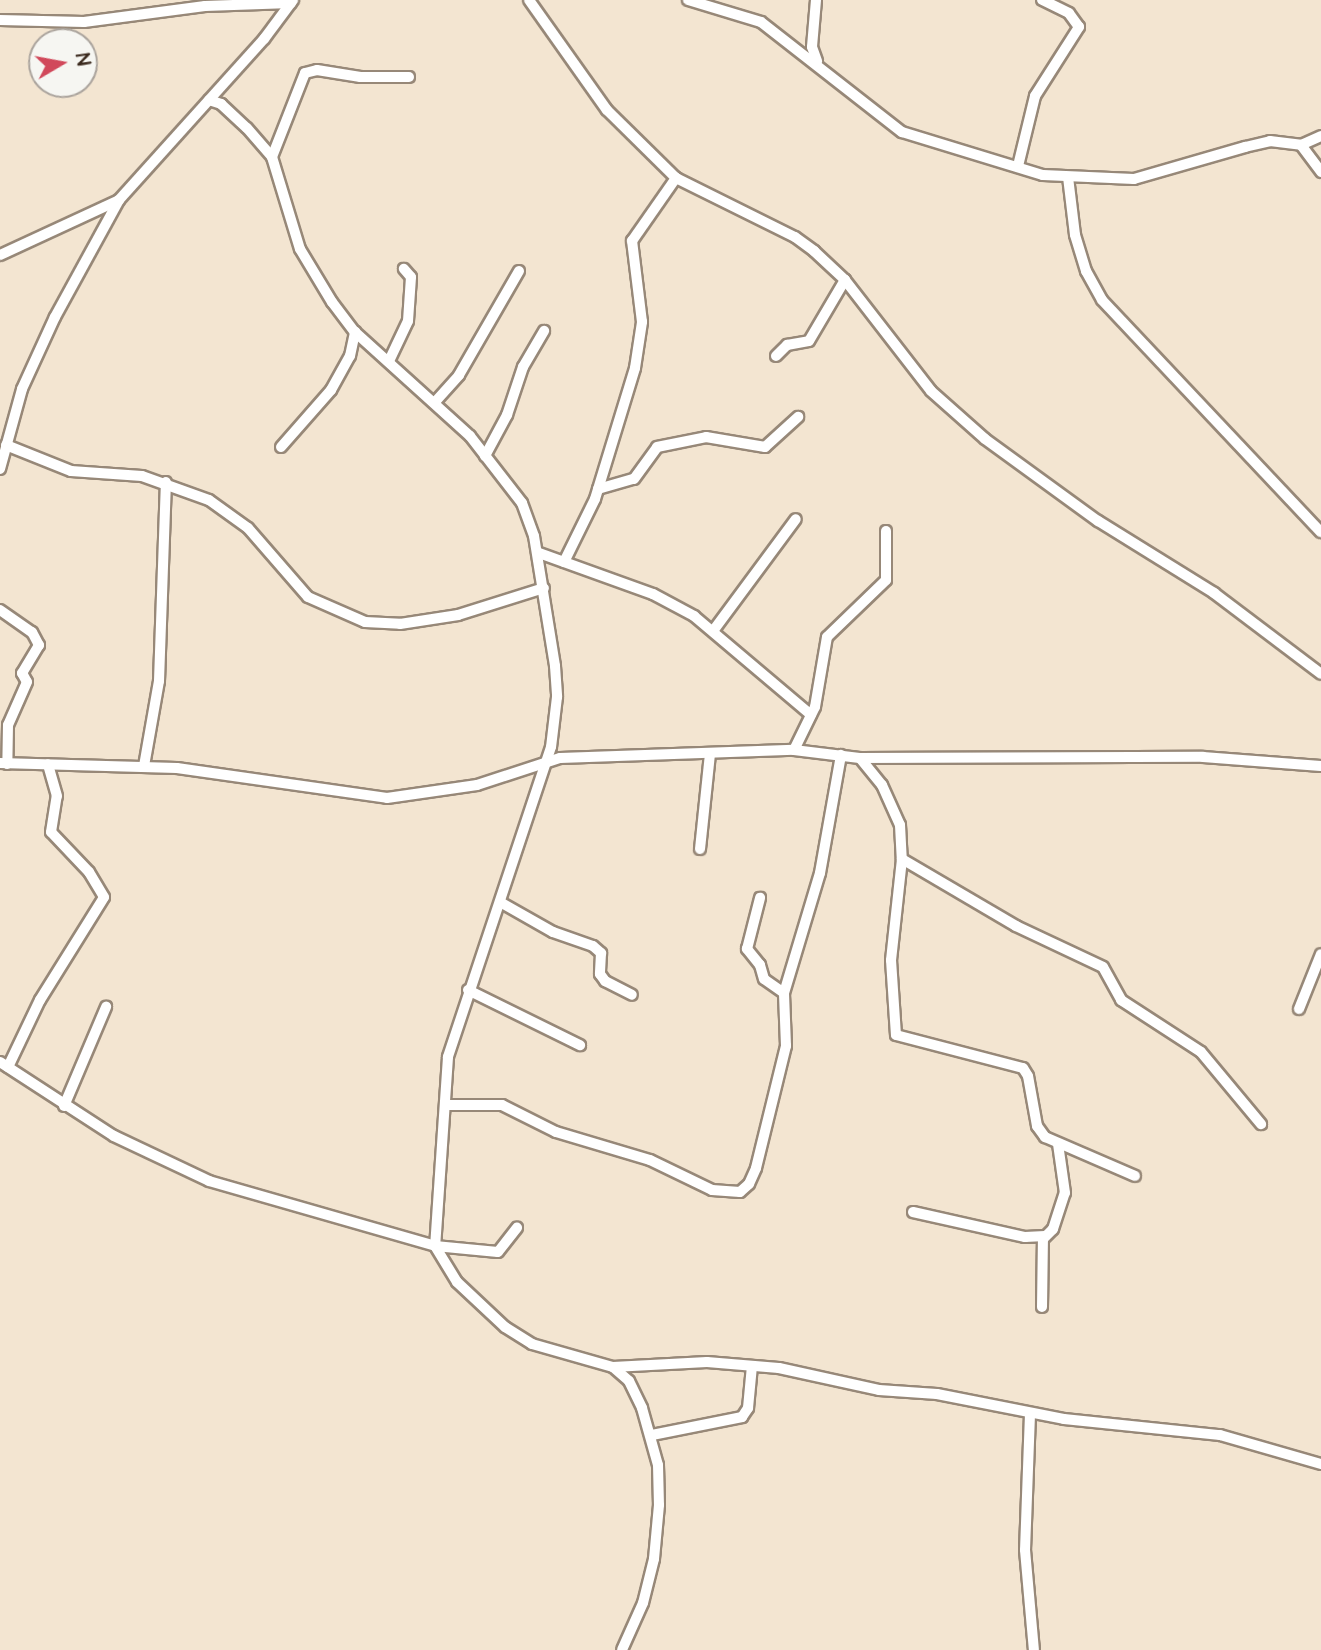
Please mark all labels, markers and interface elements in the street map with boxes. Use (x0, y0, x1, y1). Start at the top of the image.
north arrow (28, 28, 98, 98)
text: N (68, 51, 97, 68)

